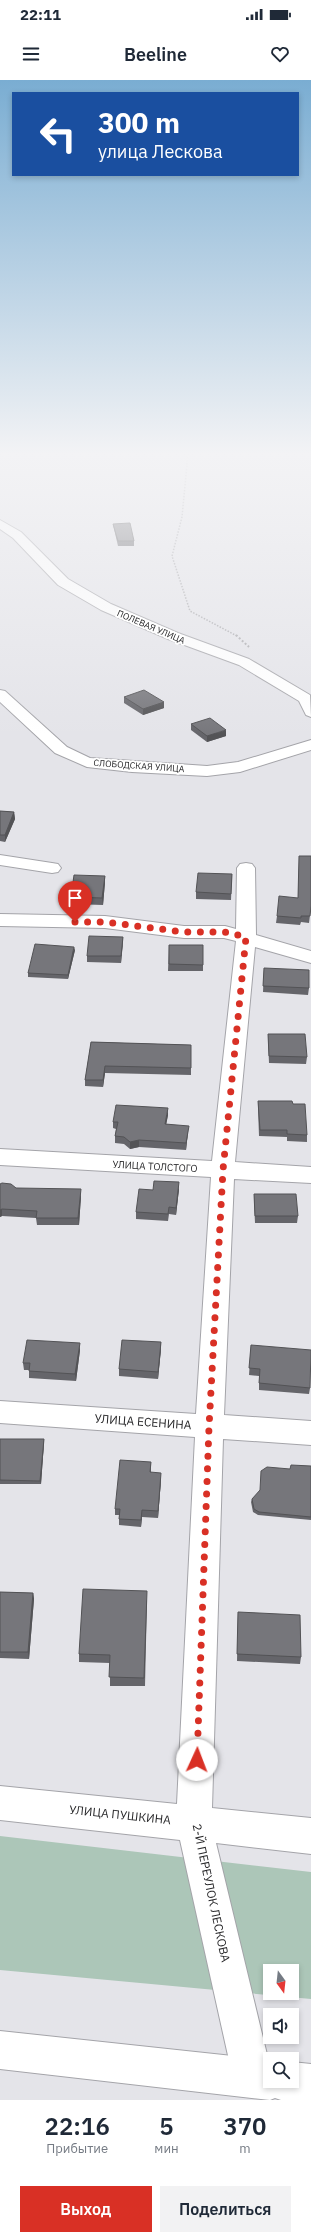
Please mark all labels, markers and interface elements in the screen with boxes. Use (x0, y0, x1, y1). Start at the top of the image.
text: 22:11 (20, 5, 61, 24)
icon: menu (20, 43, 42, 65)
text: Beeline (124, 43, 187, 66)
icon: heart (269, 43, 291, 65)
text: 300 m (98, 104, 180, 141)
icon: left (32, 108, 84, 160)
text: улица Лескова (98, 140, 223, 163)
street label: ПОЛЕВАЯ УЛИЦА (115, 607, 187, 646)
street label: СЛОБОДСКАЯ УЛИЦА (93, 757, 185, 774)
pin (58, 881, 92, 922)
icon: arrive (64, 887, 86, 909)
street label: УЛИЦА ТОЛСТОГО (112, 1158, 198, 1175)
street label: УЛИЦА ЕСЕНИНА (94, 1411, 192, 1432)
position arrow (176, 1739, 218, 1781)
street label: УЛИЦА ПУШКИНА (69, 1802, 172, 1827)
street label: 2-Й ПЕРЕУЛОК ЛЕСКОВА (189, 1822, 234, 1964)
north arrow (263, 1964, 299, 2000)
map controls (263, 1964, 299, 2088)
button: sound (263, 2008, 299, 2044)
button: search (263, 2052, 299, 2088)
text: 22:16 (45, 2110, 110, 2142)
text: 5 (159, 2110, 174, 2142)
text: 370 (223, 2110, 266, 2142)
text: Прибытие (46, 2140, 108, 2157)
text: мин (154, 2140, 179, 2157)
text: m (239, 2140, 251, 2157)
button: Выход (20, 2186, 152, 2232)
button: Поделиться (160, 2186, 291, 2232)

